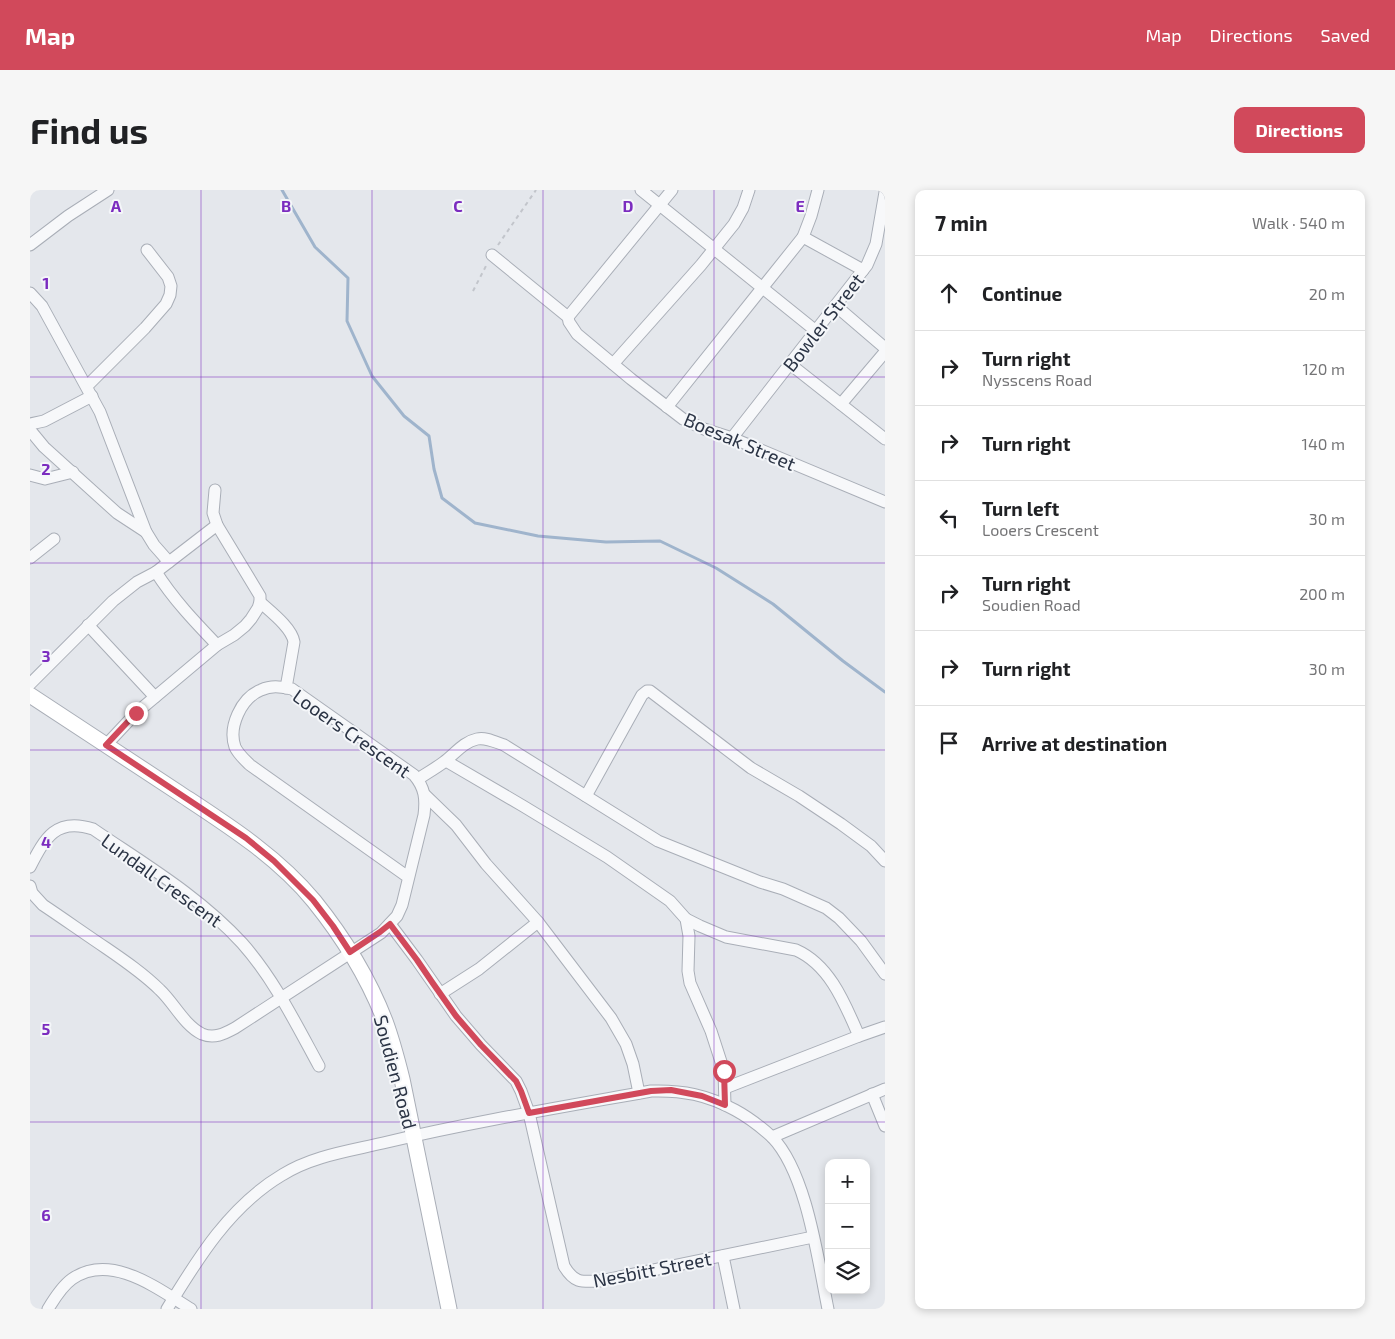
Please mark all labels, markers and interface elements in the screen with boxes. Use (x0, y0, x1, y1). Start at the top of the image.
text: Map (25, 21, 75, 50)
text: Map (1145, 24, 1182, 46)
text: Directions (1210, 24, 1293, 46)
text: Saved (1321, 24, 1370, 46)
button: Directions (1234, 107, 1365, 153)
text: Find us (30, 109, 148, 151)
text: A (111, 196, 122, 215)
text: B (281, 196, 291, 215)
text: C (453, 196, 463, 215)
text: D (623, 196, 634, 215)
text: E (795, 196, 805, 215)
text: 7 min (935, 210, 988, 235)
text: Walk · 540 m (1252, 213, 1345, 232)
street label: Bowler Street (778, 268, 868, 376)
text: 1 (43, 273, 49, 292)
icon: ahead (935, 279, 963, 307)
text: Continue (982, 282, 1062, 305)
text: 20 m (1309, 284, 1345, 303)
text: Turn right (982, 347, 1070, 370)
icon: right (935, 354, 963, 382)
text: 120 m (1302, 359, 1345, 378)
text: Nysscens Road (982, 370, 1092, 389)
street label: Boesak Street (681, 407, 799, 475)
icon: right (935, 429, 963, 457)
text: Turn right (982, 432, 1070, 455)
text: 140 m (1302, 434, 1345, 453)
text: 2 (41, 459, 51, 478)
text: Turn left (982, 497, 1059, 520)
icon: left (935, 504, 963, 532)
text: 30 m (1309, 509, 1345, 528)
text: Looers Crescent (982, 520, 1099, 539)
text: Turn right (982, 572, 1070, 595)
icon: right (935, 579, 963, 607)
text: 200 m (1299, 584, 1345, 603)
text: Soudien Road (982, 595, 1081, 614)
text: 3 (41, 646, 51, 665)
icon: right (935, 654, 963, 682)
text: Turn right (982, 657, 1070, 680)
text: 30 m (1309, 659, 1345, 678)
street label: Looers Crescent (289, 684, 415, 782)
route end (125, 702, 148, 725)
icon: arrive (935, 729, 963, 757)
text: Arrive at destination (982, 732, 1167, 755)
street label: Lundall Crescent (97, 828, 227, 932)
text: 4 (41, 832, 51, 851)
street label: Soudien Road (370, 1012, 422, 1132)
text: 5 (42, 1019, 51, 1038)
route start (713, 1060, 736, 1083)
map controls (825, 1159, 870, 1294)
button: + (825, 1159, 870, 1204)
button: − (825, 1204, 870, 1249)
text: 6 (41, 1205, 51, 1224)
street label: Nesbitt Street (591, 1246, 713, 1292)
button: layers (825, 1249, 870, 1294)

